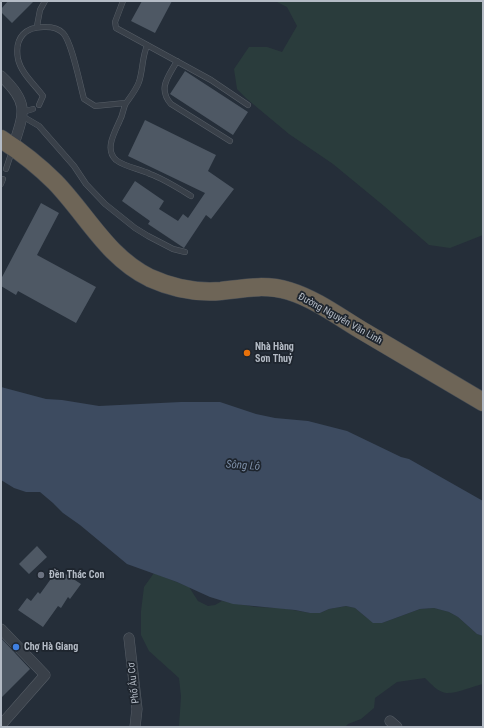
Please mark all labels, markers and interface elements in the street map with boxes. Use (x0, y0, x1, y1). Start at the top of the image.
street label: Đường Nguyễn Văn Linh (296, 291, 384, 347)
place label: Nhà Hàng Sơn Thuỷ (255, 341, 294, 364)
marker: Nhà Hàng Sơn Thuỷ (242, 348, 252, 358)
water label: Sông Lô (225, 458, 261, 474)
place label: Đền Thác Con (49, 569, 104, 581)
marker: Đền Thác Con (36, 570, 46, 580)
place label: Chợ Hà Giang (24, 641, 78, 653)
marker: Chợ Hà Giang (11, 642, 21, 652)
street label: Phố Âu Cơ (126, 662, 142, 704)

